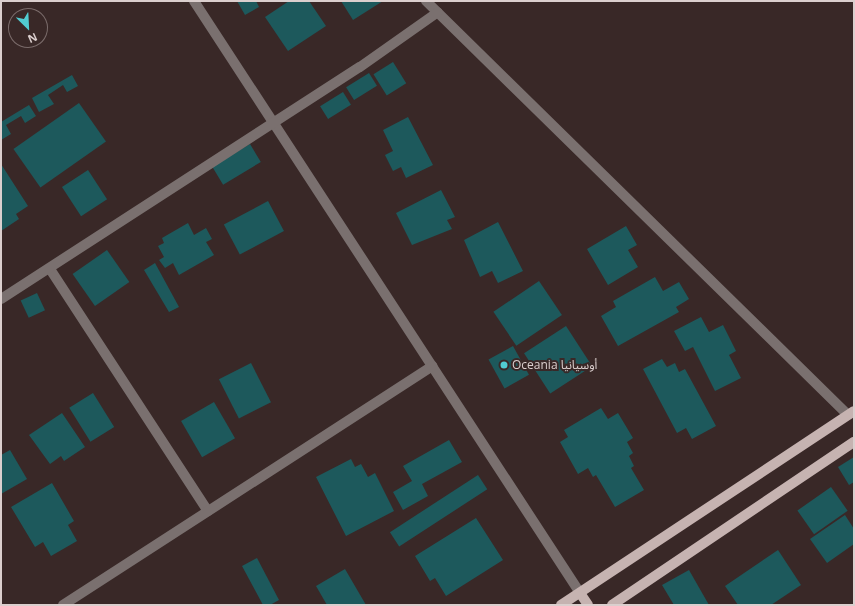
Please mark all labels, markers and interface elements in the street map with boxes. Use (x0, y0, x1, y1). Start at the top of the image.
north arrow (8, 8, 48, 48)
text: N (26, 30, 40, 47)
place label: Oceania أوسيانيا (512, 358, 597, 372)
marker: Oceania أوسيانيا (499, 360, 509, 370)

